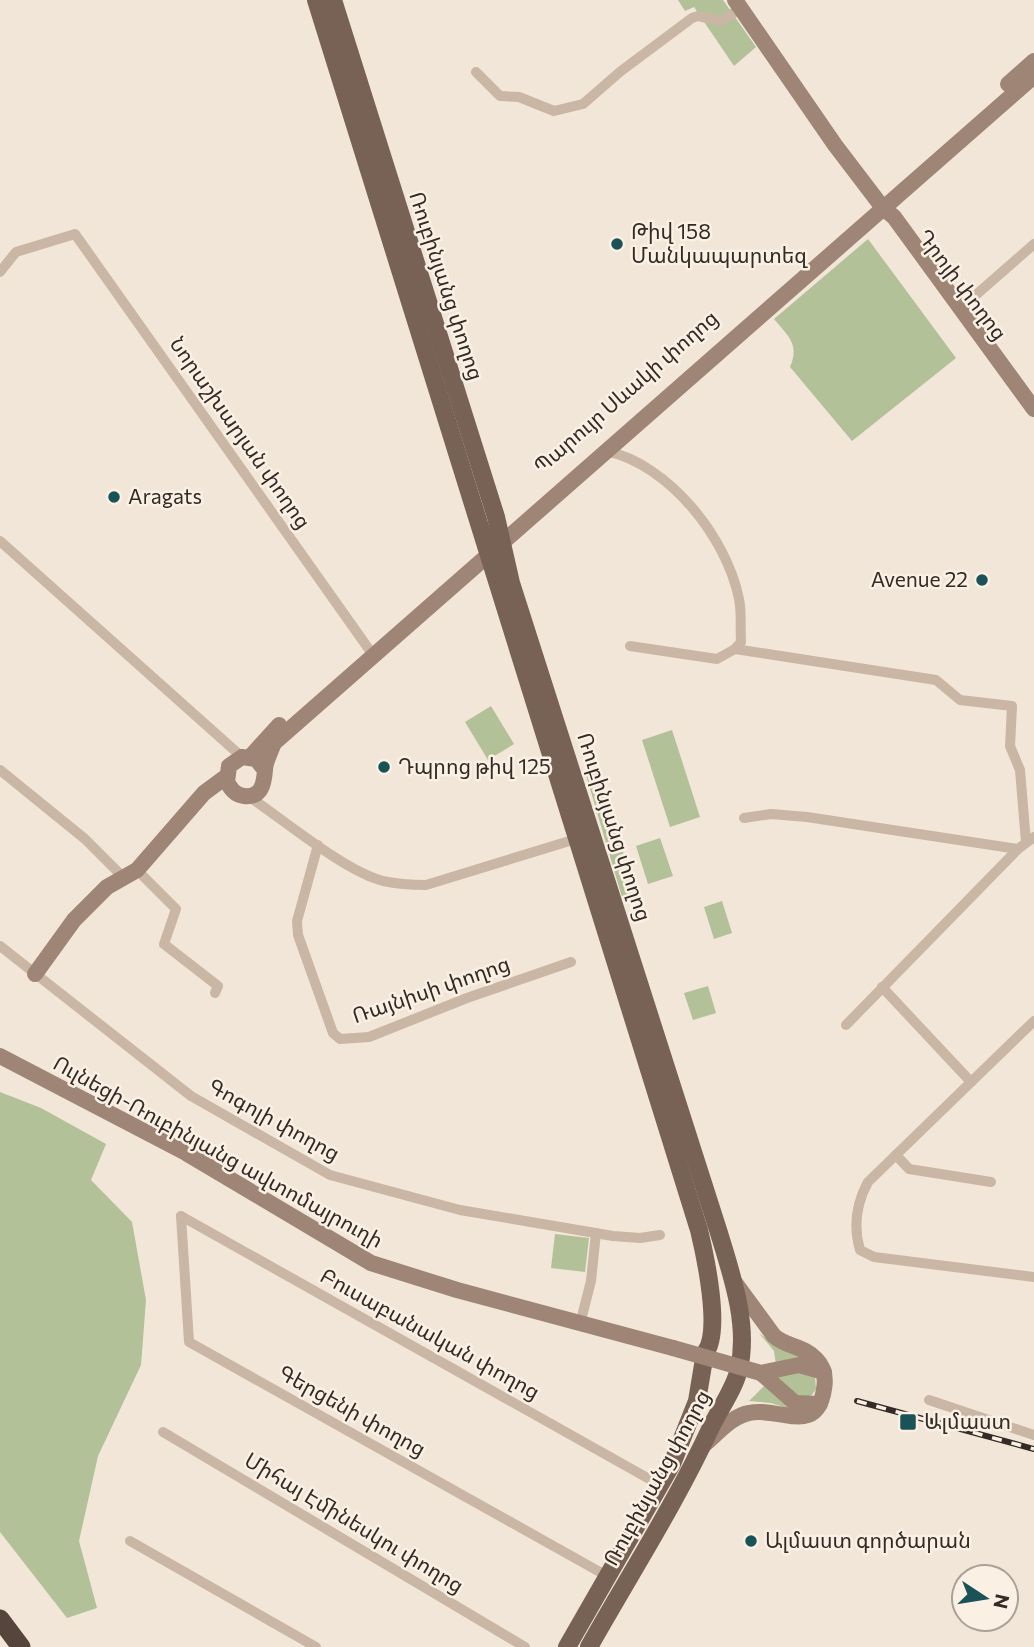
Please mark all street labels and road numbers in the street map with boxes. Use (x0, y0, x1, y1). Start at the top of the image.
street label: Ռուբինյանց փողոց (404, 188, 490, 383)
street label: Դրոյի փողոց (913, 224, 1013, 345)
street label: Պարույր Սևակի փողոց (528, 304, 723, 478)
street label: Նորաշխարյան փողոց (165, 332, 317, 533)
street label: Ռուբինյանց փողոց (572, 729, 658, 924)
street label: Ռայնիսի փողոց (348, 950, 513, 1028)
street label: Ուլնեցի-Ռուբինյանց ավտոմայրուղի (49, 1049, 388, 1253)
street label: Գոգոլի փողոց (204, 1072, 345, 1166)
street label: Բուսաբանական փողոց (316, 1262, 545, 1404)
street label: Գերցենի փողոց (274, 1359, 431, 1461)
street label: Ռուբինյանց փողոց (597, 1385, 715, 1570)
street label: Միհայ Էմինեսկու փողոց (240, 1446, 469, 1598)

